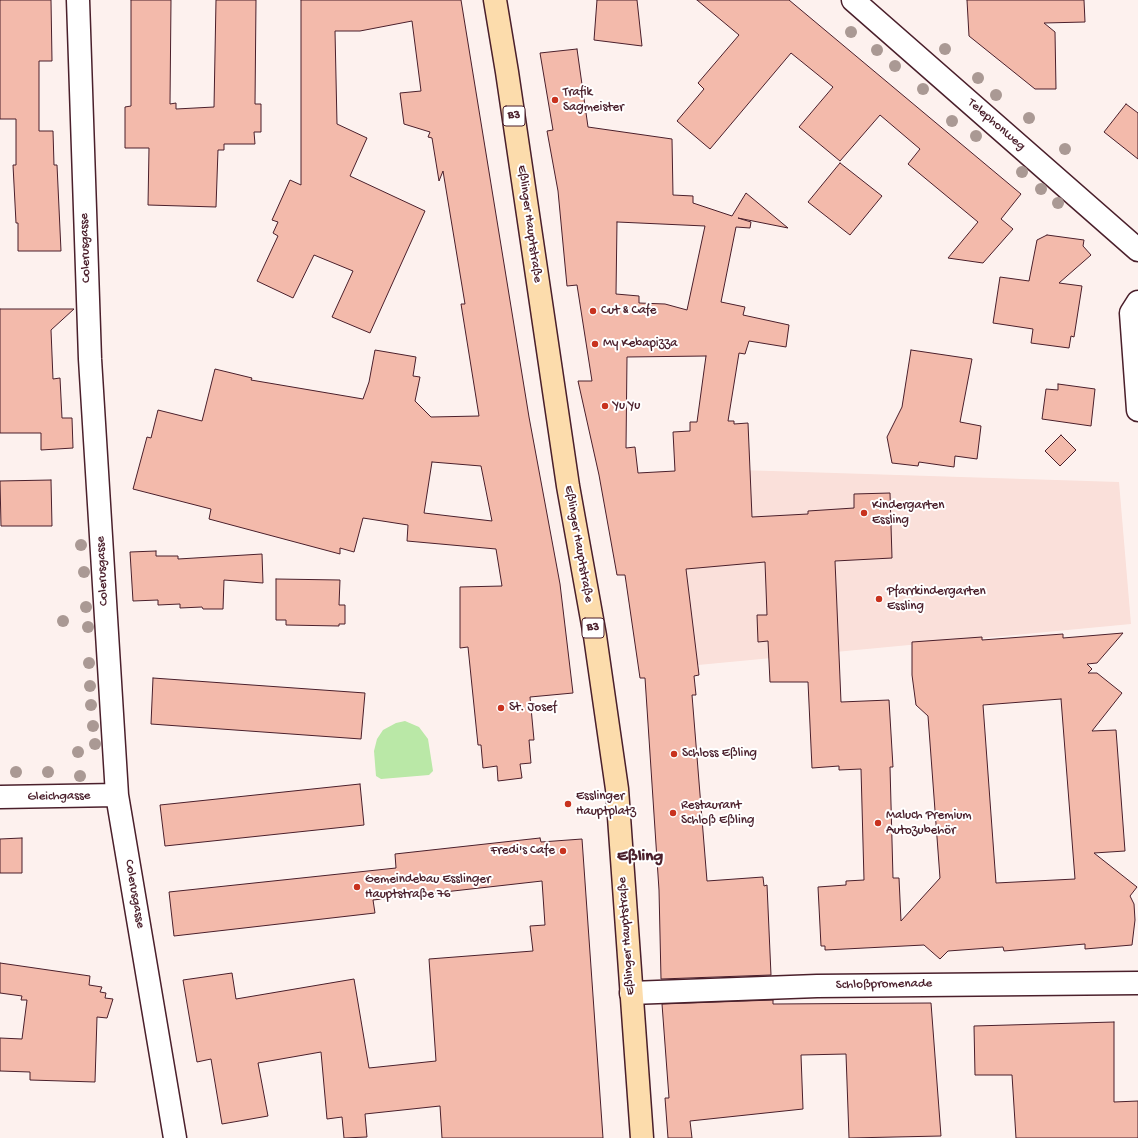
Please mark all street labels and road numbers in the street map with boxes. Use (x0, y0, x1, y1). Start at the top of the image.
street label: Telephonweg (964, 96, 1028, 154)
road number: B3 (503, 106, 525, 126)
street label: Eßlinger Hauptstraße (513, 164, 545, 284)
street label: Colerusgasse (77, 213, 95, 283)
street label: Eßlinger Hauptstraße (560, 484, 596, 604)
street label: Colerusgasse (93, 536, 113, 606)
road number: B3 (582, 618, 604, 638)
street label: Gleichgasse (27, 789, 91, 805)
street label: Colerusgasse (120, 858, 148, 930)
street label: Eßlinger Hauptstraße (615, 876, 639, 996)
street label: Schloßpromenade (836, 976, 932, 994)

